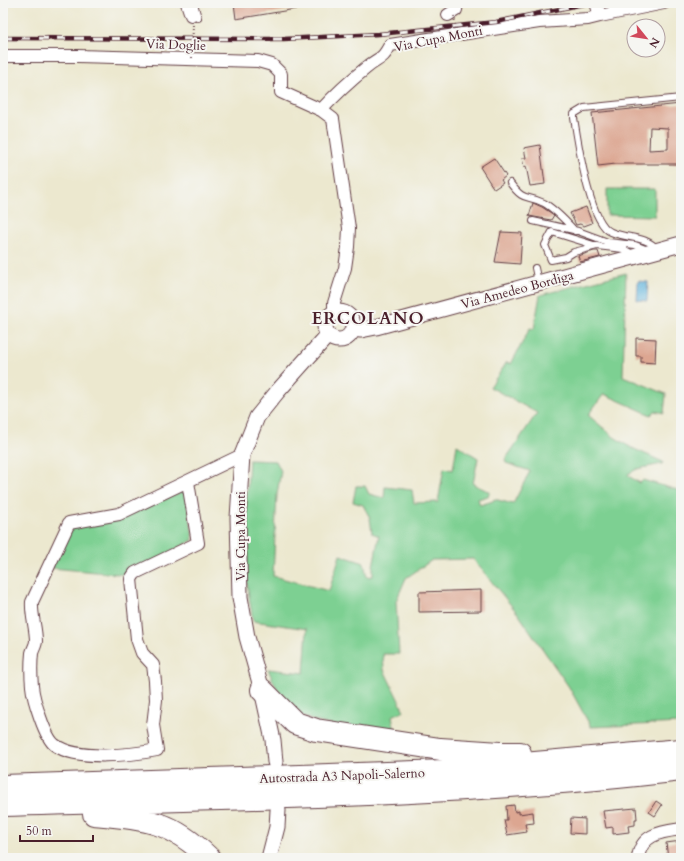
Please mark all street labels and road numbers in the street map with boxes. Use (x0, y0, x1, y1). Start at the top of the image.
street label: Via Cupa Monti (392, 22, 484, 56)
street label: Via Doglie (146, 35, 206, 55)
street label: Via Amedeo Bordiga (459, 266, 576, 314)
street label: Via Cupa Monti (232, 491, 250, 581)
street label: Autostrada A3 Napoli-Salerno (259, 764, 425, 788)

